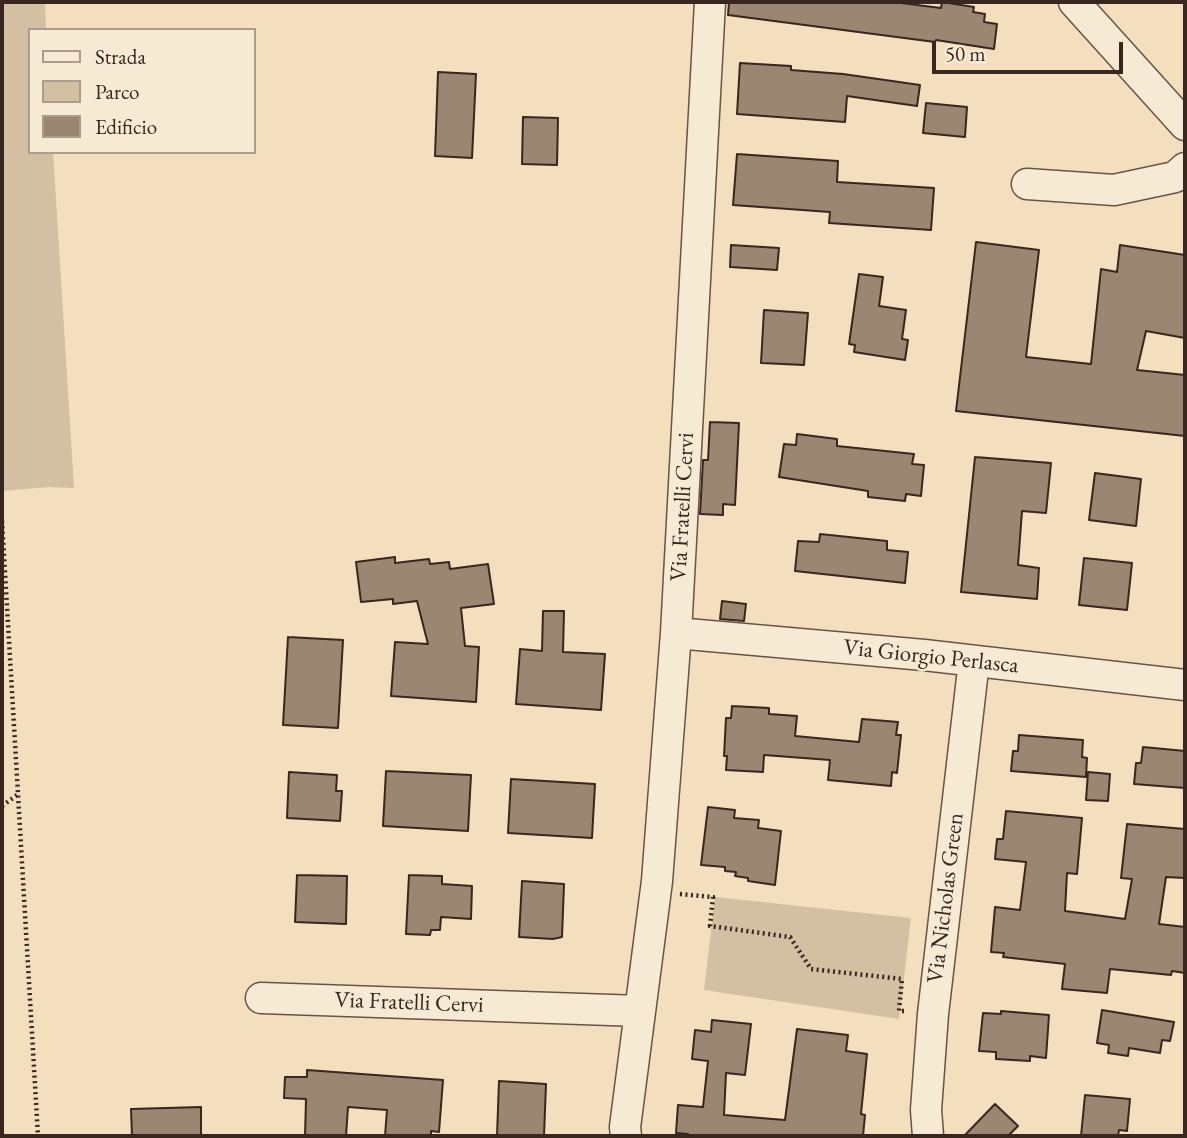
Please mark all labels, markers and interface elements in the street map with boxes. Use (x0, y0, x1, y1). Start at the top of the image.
legend (28, 28, 256, 154)
scale bar (935, 28, 1126, 72)
text: 50 m (945, 40, 986, 67)
text: Strada (95, 43, 146, 70)
text: Parco (95, 78, 139, 105)
text: Edificio (95, 113, 157, 140)
street label: Via Fratelli Cervi (665, 432, 701, 582)
street label: Via Giorgio Perlasca (842, 634, 1020, 680)
street label: Via Nicholas Green (922, 811, 970, 985)
street label: Via Fratelli Cervi (334, 987, 484, 1019)

